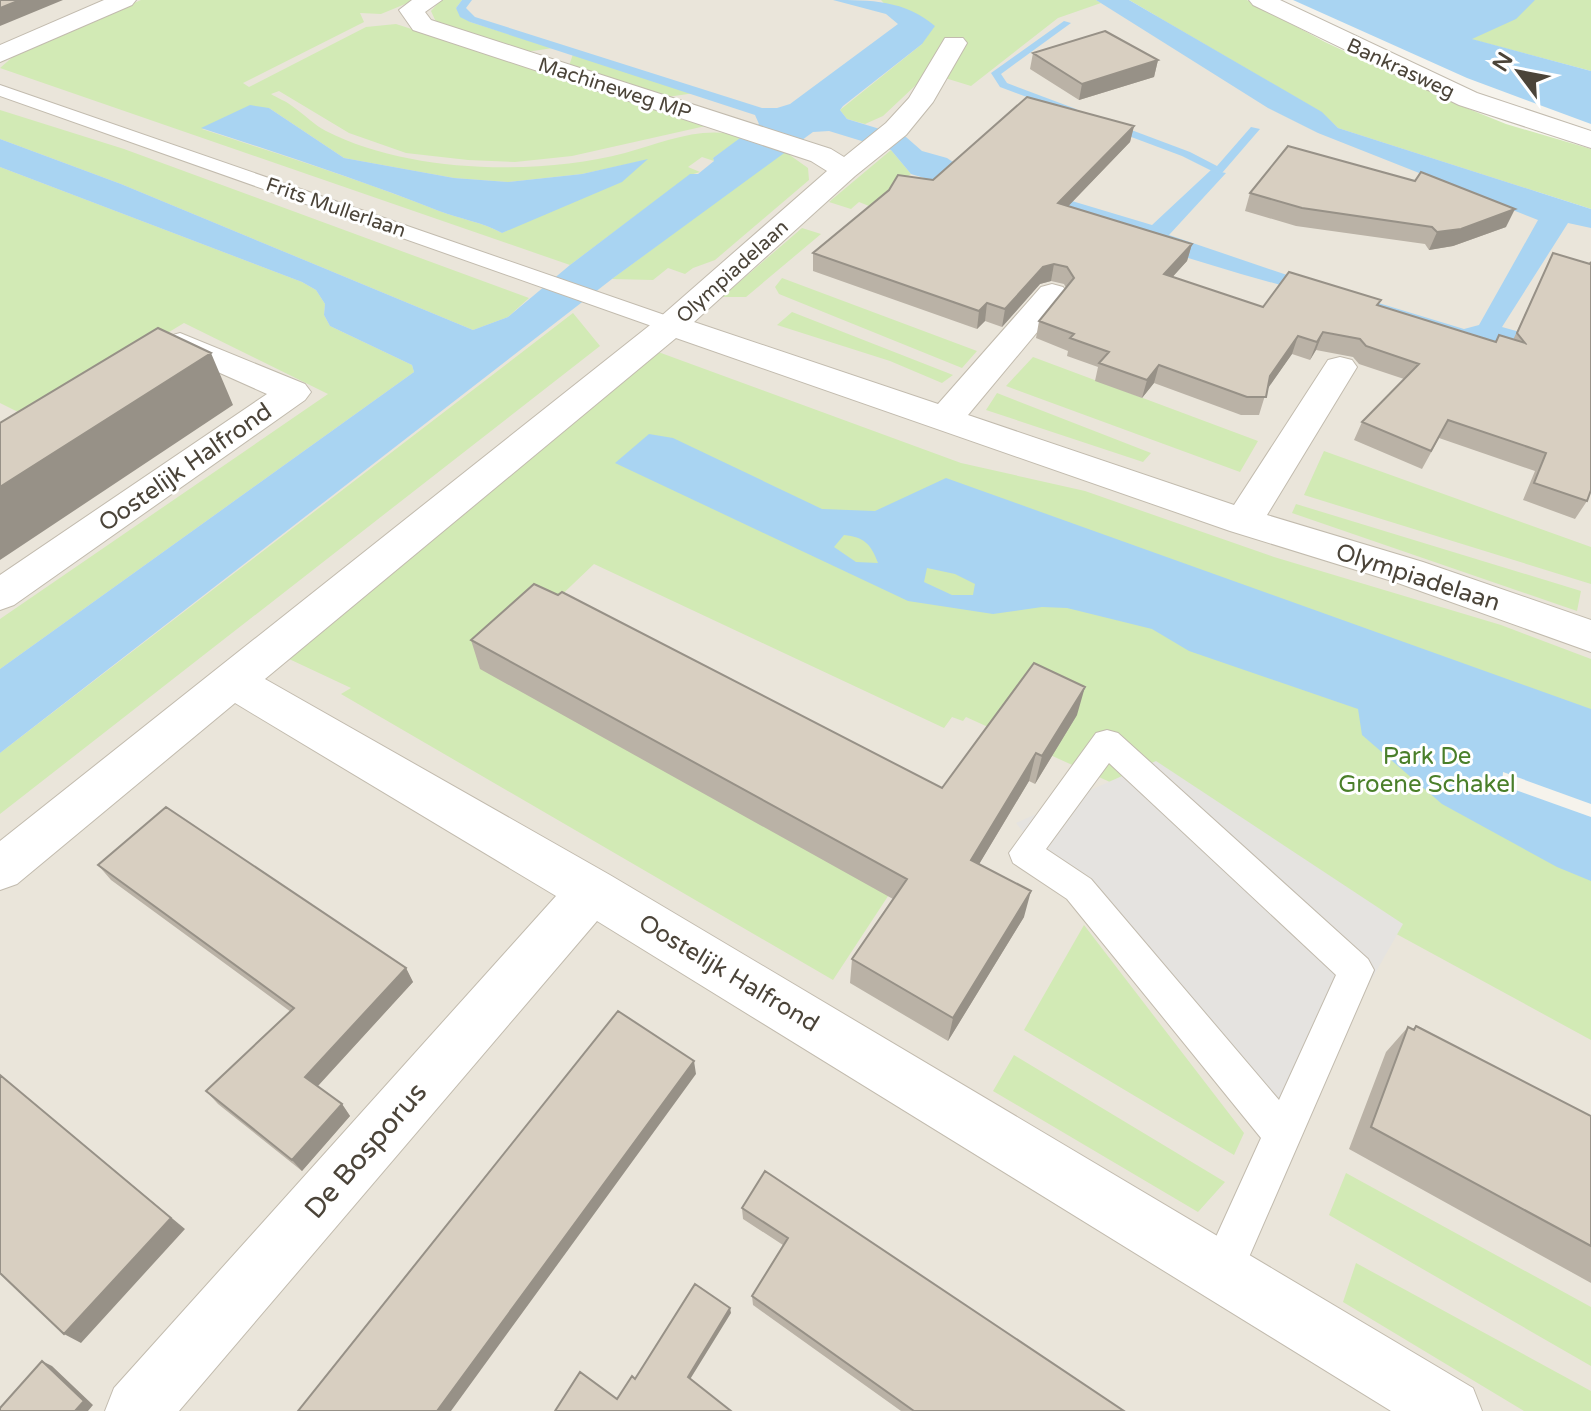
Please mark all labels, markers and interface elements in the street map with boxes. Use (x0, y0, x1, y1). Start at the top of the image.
north arrow (1479, 32, 1559, 112)
street label: Bankrasweg (1343, 33, 1458, 104)
text: N (1487, 48, 1519, 76)
street label: Machineweg MP (535, 53, 694, 125)
street label: Frits Mullerlaan (262, 173, 409, 243)
street label: Olympiadelaan (672, 215, 794, 328)
street label: Oostelijk Halfrond (93, 397, 278, 538)
street label: Olympiadelaan (1332, 537, 1504, 618)
park label: Park De Groene Schakel (1338, 742, 1516, 799)
street label: Oostelijk Halfrond (633, 908, 824, 1039)
street label: De Bosporus (297, 1076, 434, 1226)

